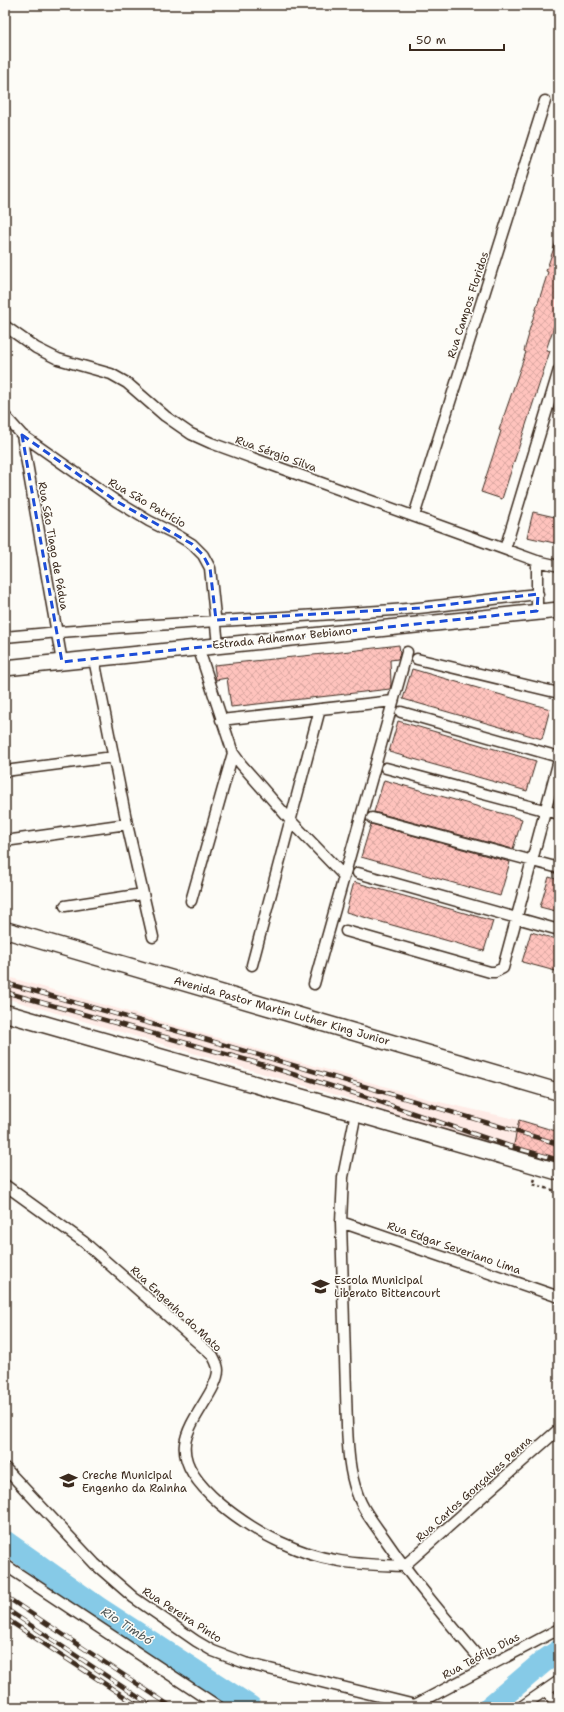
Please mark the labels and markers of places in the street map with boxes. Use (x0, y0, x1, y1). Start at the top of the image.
place label: Escola Municipal Liberato Bittencourt (334, 1273, 441, 1301)
school or university icon: Escola Municipal Liberato Bittencourt (311, 1276, 331, 1296)
place label: Creche Municipal Engenho da Rainha (82, 1468, 187, 1496)
school or university icon: Creche Municipal Engenho da Rainha (59, 1471, 79, 1491)

